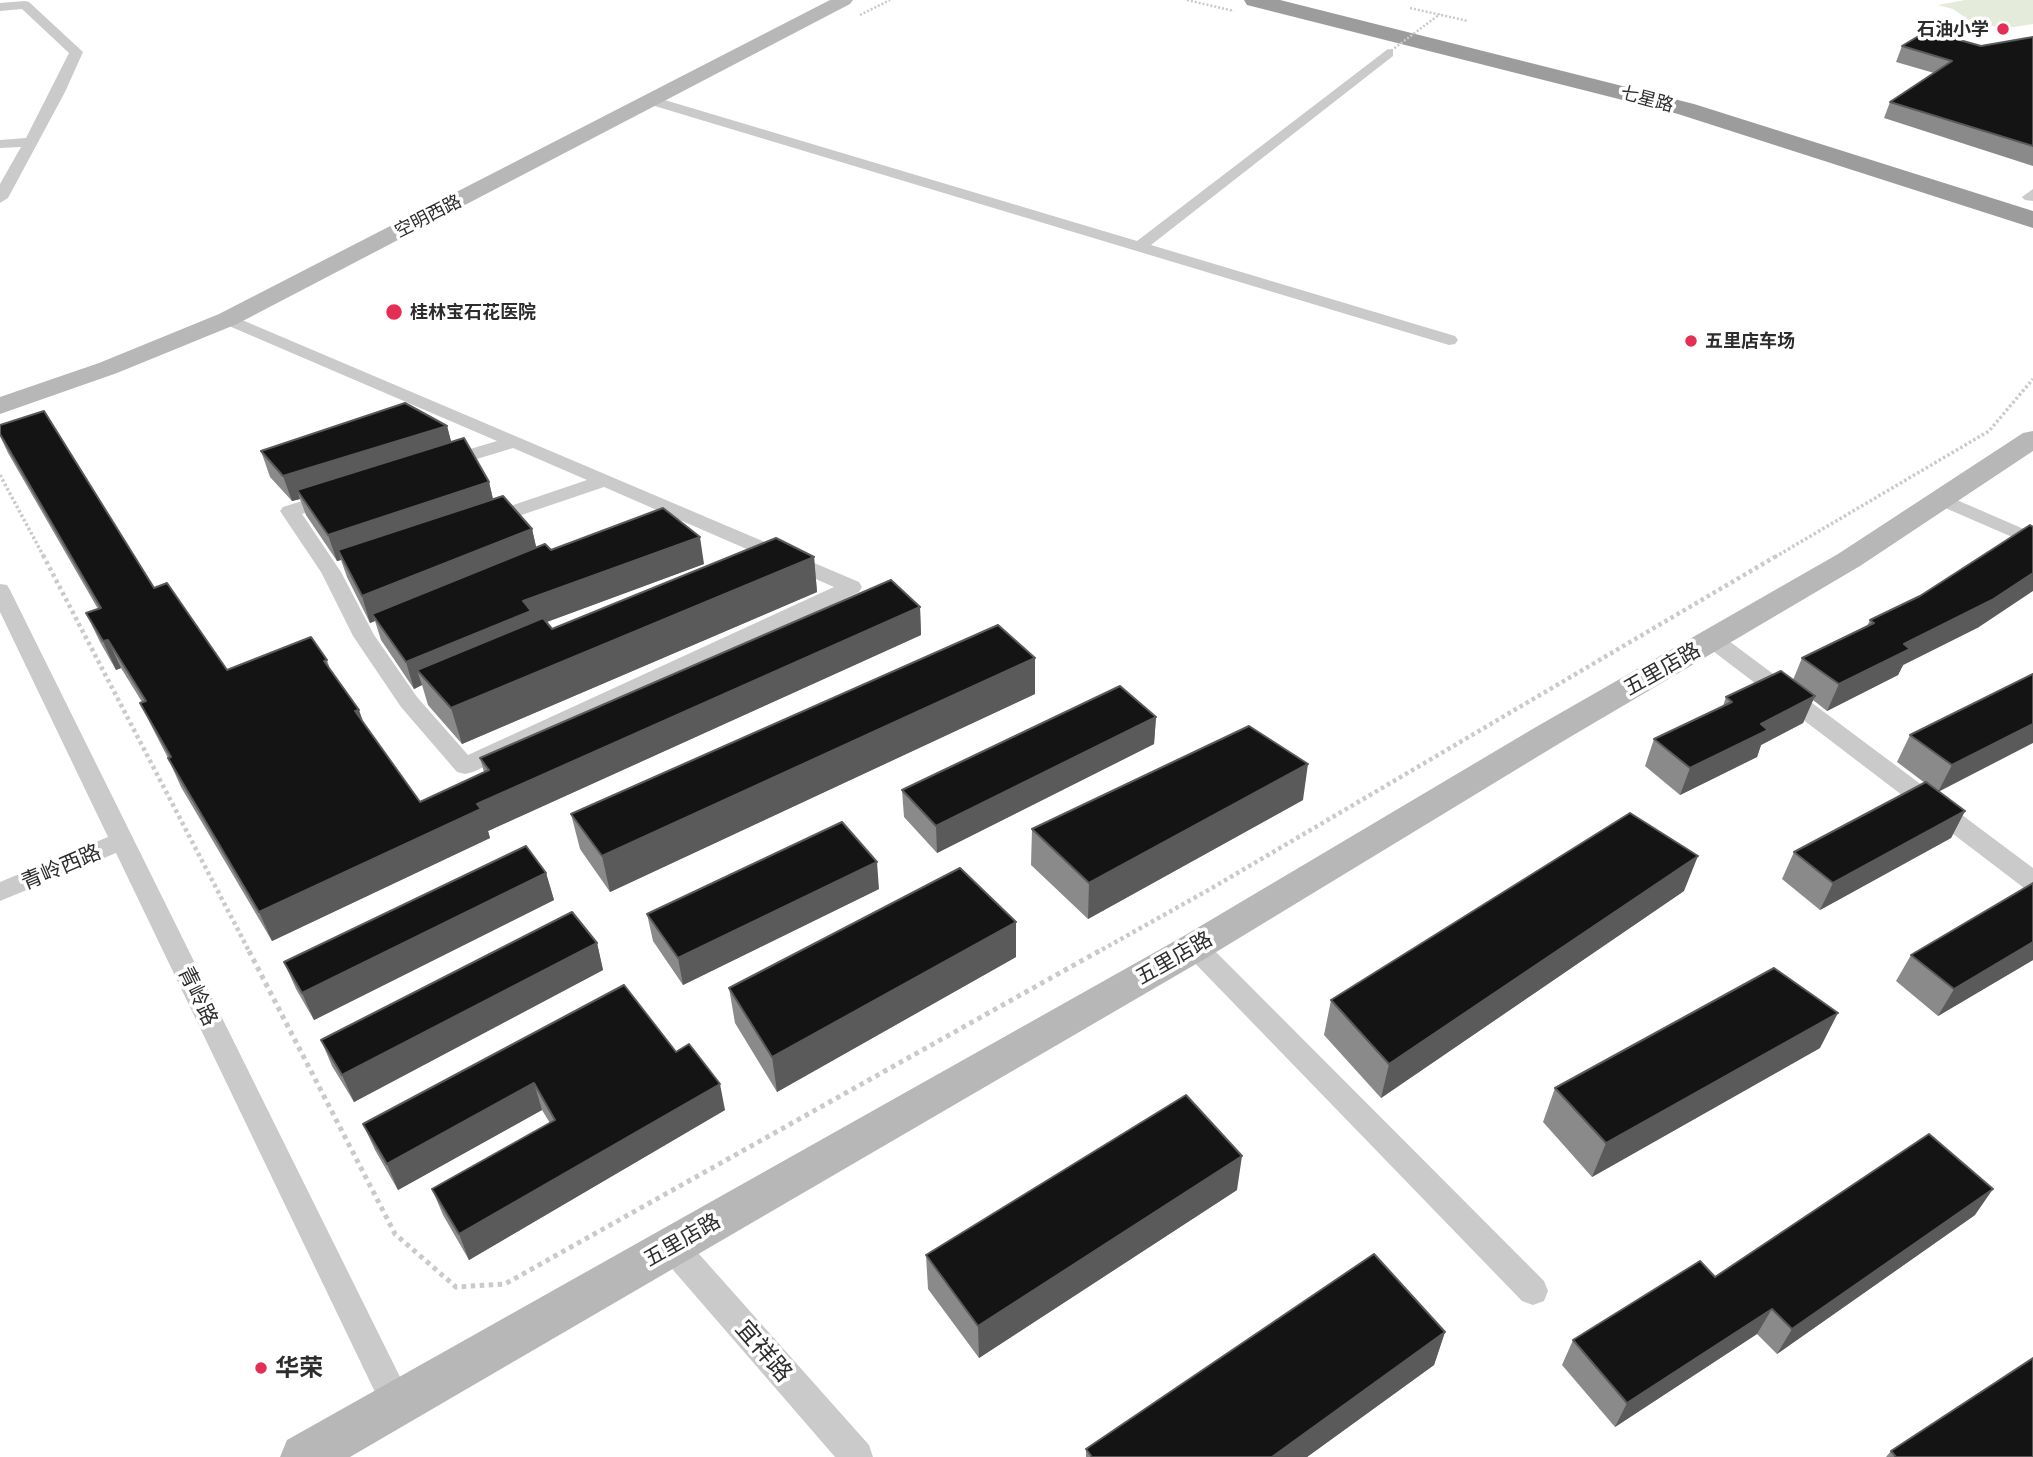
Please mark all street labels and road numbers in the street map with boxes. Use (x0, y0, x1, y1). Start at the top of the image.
street label: 七星路 (1618, 82, 1676, 116)
street label: 空明西路 (391, 190, 465, 242)
street label: 五里店路 (1619, 637, 1705, 701)
street label: 青岭西路 (17, 839, 105, 895)
street label: 五里店路 (1131, 926, 1217, 990)
street label: 青岭路 (173, 962, 223, 1030)
street label: 五里店路 (639, 1208, 725, 1272)
street label: 宜祥路 (730, 1314, 798, 1388)

